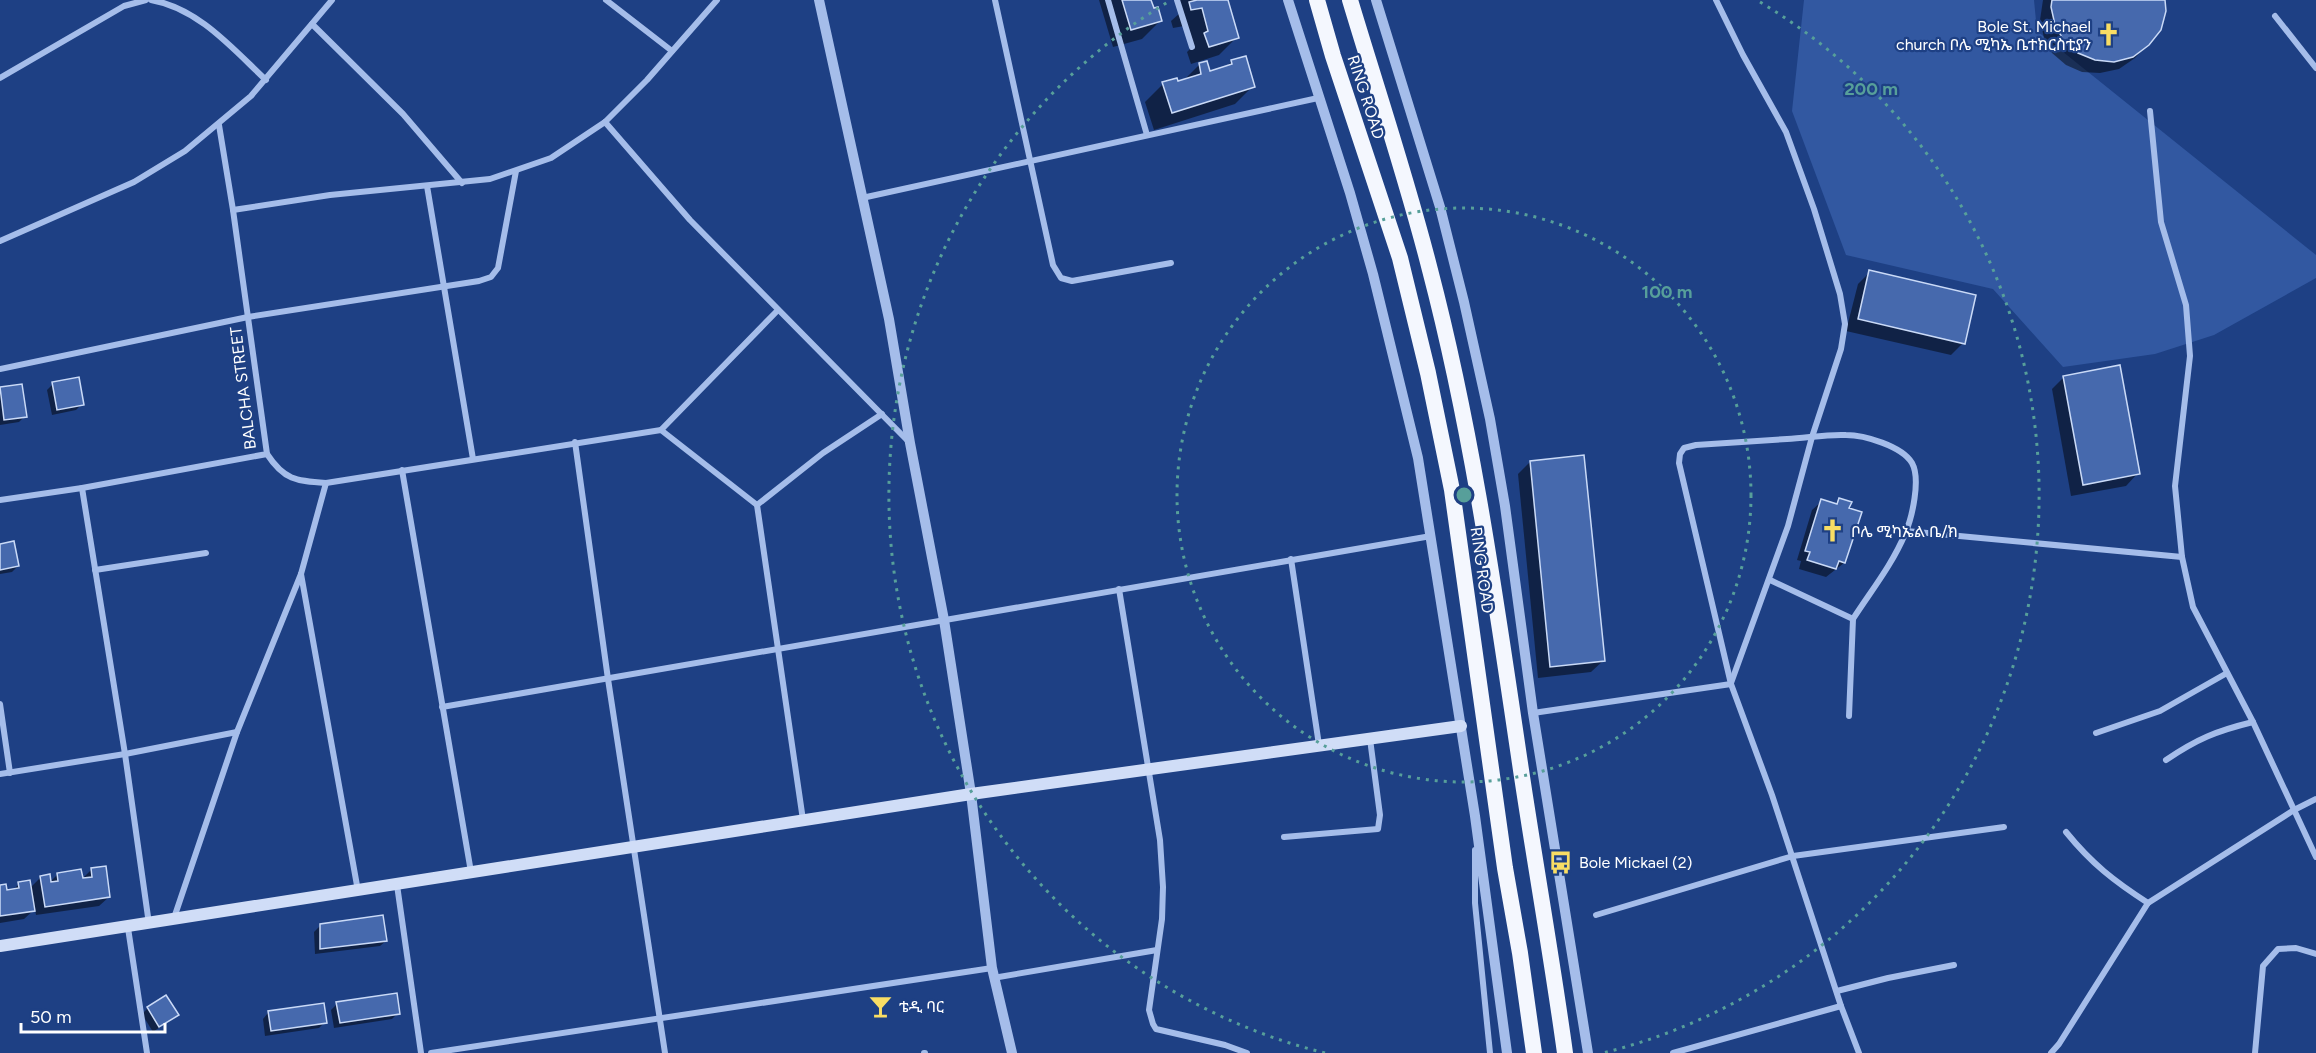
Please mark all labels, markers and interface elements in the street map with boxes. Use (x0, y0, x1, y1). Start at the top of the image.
place label: Bole St. Michael church ቦሌ ሚካኤ ቤተክርስቲያን (1896, 17, 2091, 54)
church icon: Bole St. Michael church ቦሌ ሚካኤ ቤተክርስቲያን (2096, 22, 2122, 48)
street label: RING ROAD (1344, 53, 1388, 141)
text: 200 m (1844, 78, 1898, 100)
text: 100 m (1642, 281, 1692, 303)
street label: BALCHA STREET (226, 325, 260, 451)
centre of rings (1454, 485, 1474, 505)
church icon: ቦሌ ሚካኤል ቤ/ክ (1820, 518, 1846, 544)
place label: ቦሌ ሚካኤል ቤ/ክ (1851, 522, 1958, 541)
street label: RING ROAD (1467, 526, 1497, 614)
bus stop icon: Bole Mickael (2) (1548, 849, 1574, 875)
place label: Bole Mickael (2) (1579, 853, 1692, 872)
bar icon: ቴዲ ባር (868, 993, 894, 1019)
scale bar (21, 996, 165, 1034)
place label: ቴዲ ባር (899, 997, 944, 1016)
text: 50 m (30, 1006, 72, 1028)

